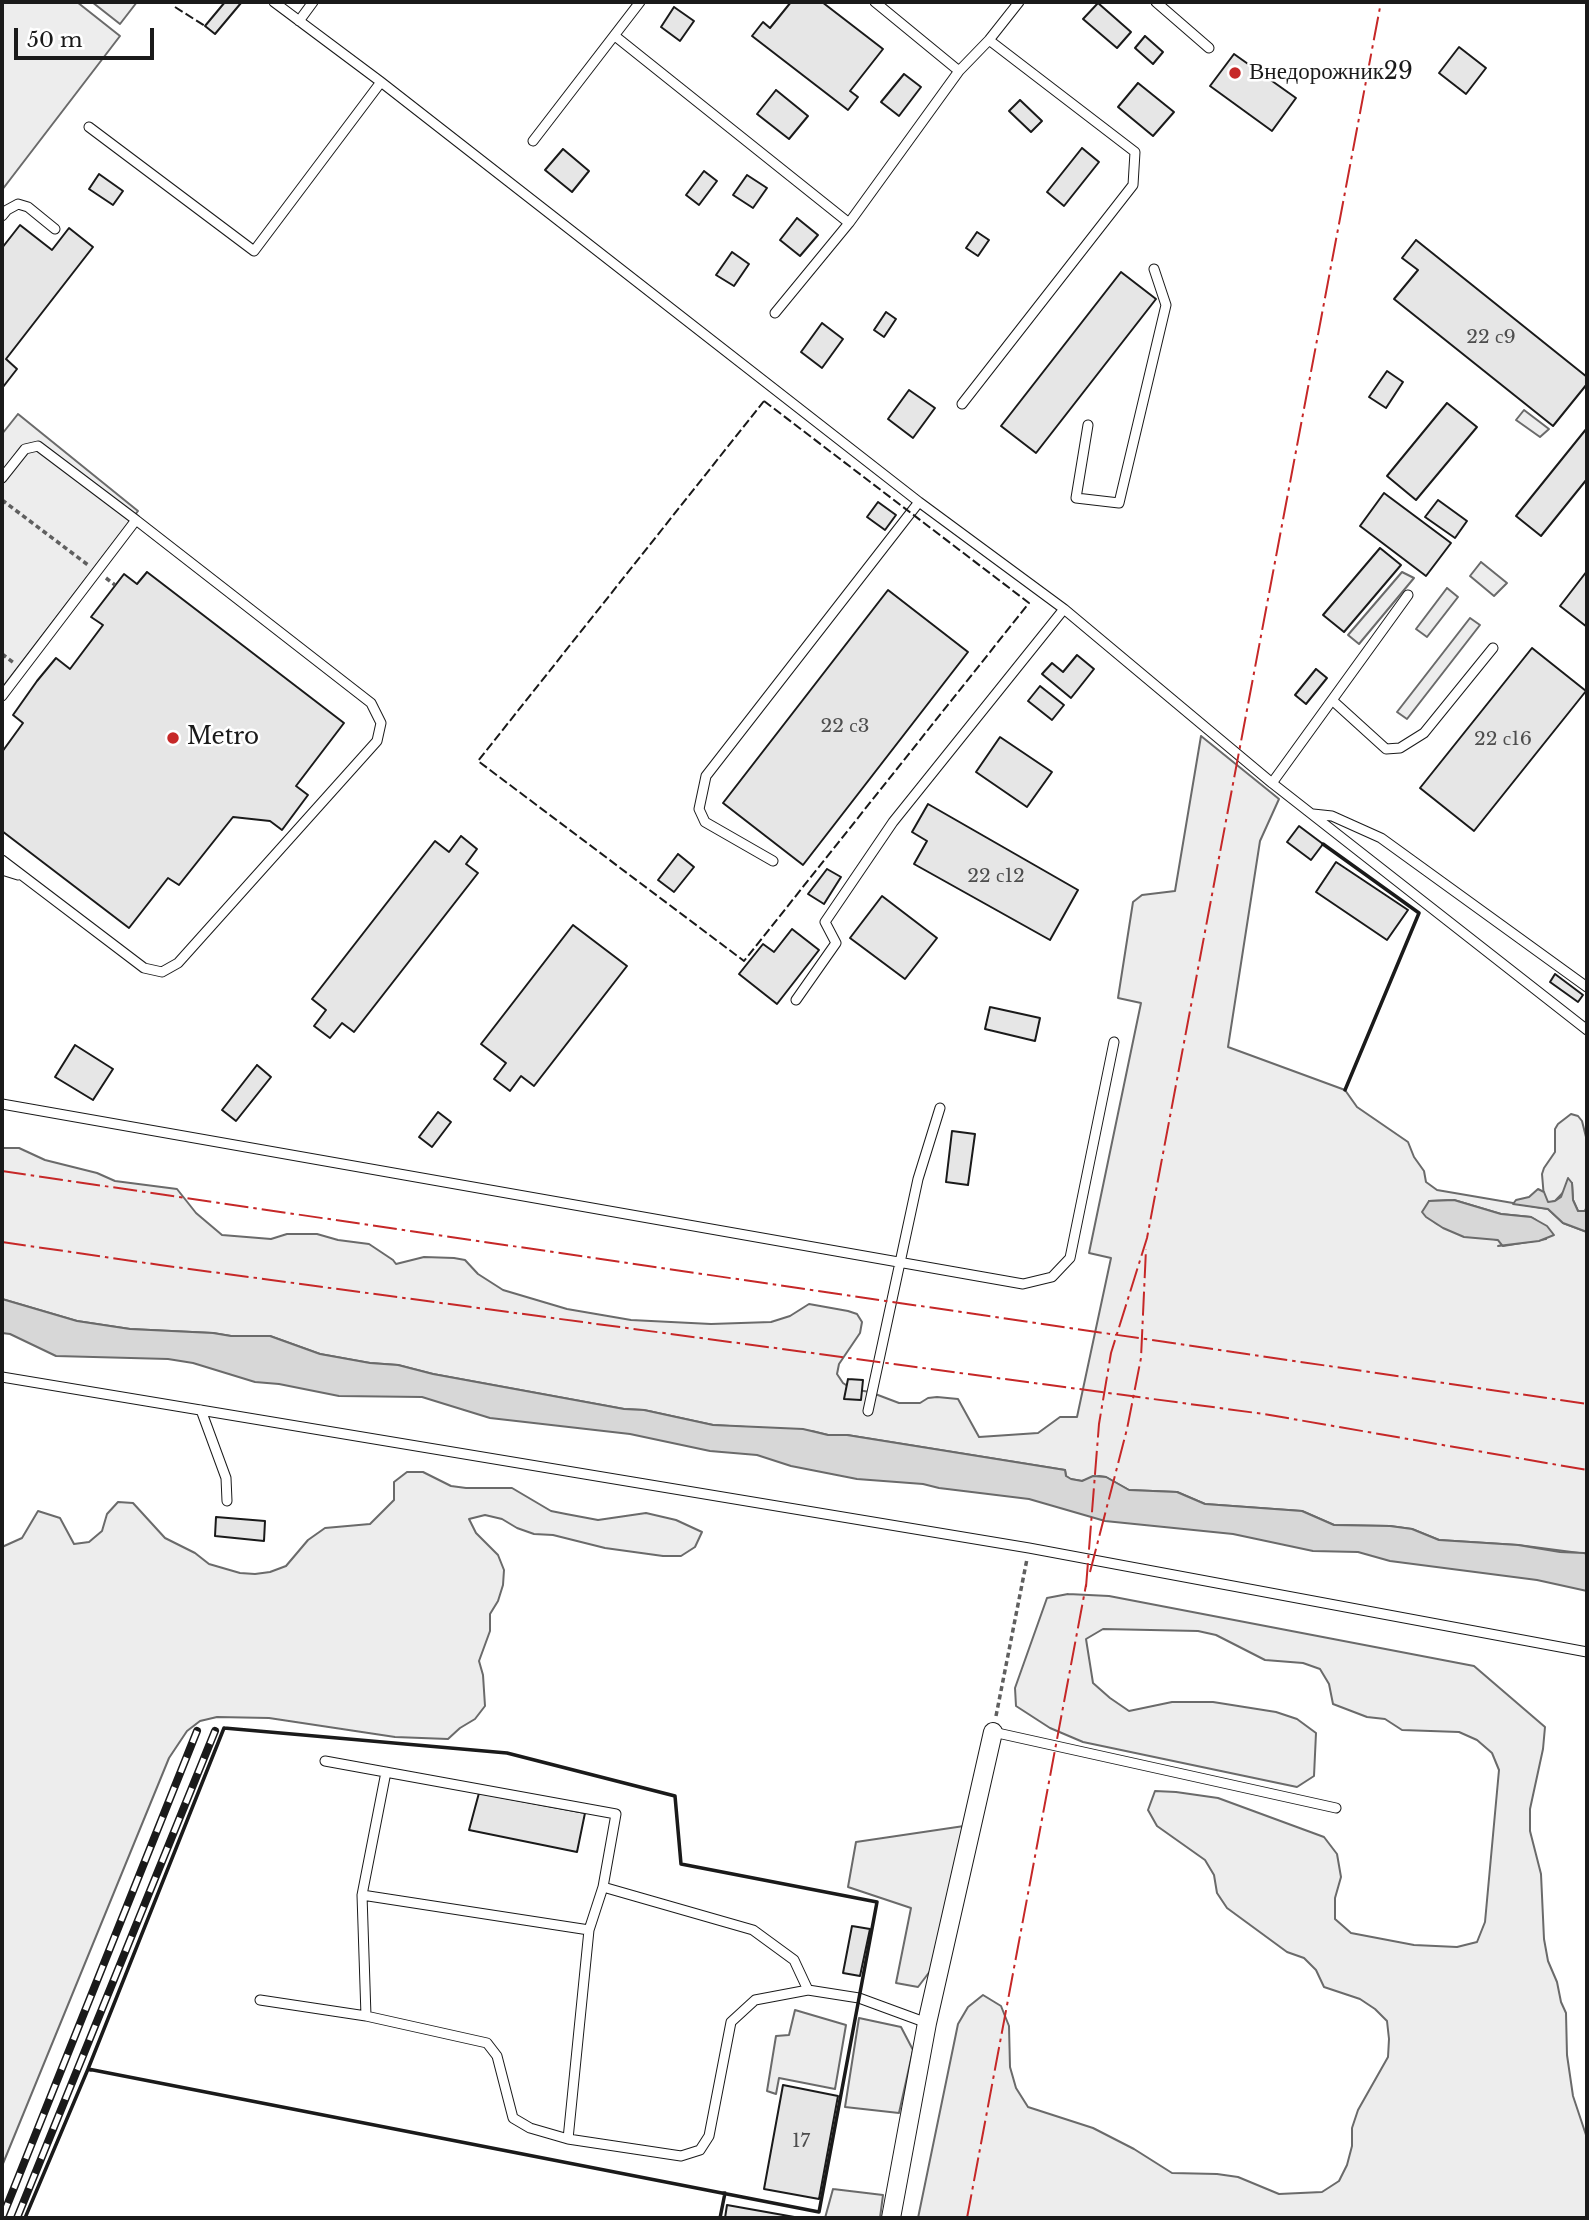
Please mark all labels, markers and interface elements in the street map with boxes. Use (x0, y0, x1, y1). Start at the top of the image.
scale bar (18, 14, 158, 58)
text: 50 m (27, 27, 82, 53)
place label: Внедорожник29 (1249, 59, 1413, 87)
marker: Внедорожник29 (1227, 65, 1243, 81)
house number: 22 с9 (1466, 327, 1516, 349)
house number: 22 с3 (821, 716, 869, 738)
place label: Metro (187, 724, 259, 752)
house number: 22 с16 (1474, 729, 1532, 751)
marker: Metro (165, 730, 181, 746)
house number: 22 с12 (967, 866, 1025, 888)
house number: 17 (792, 2131, 810, 2153)

